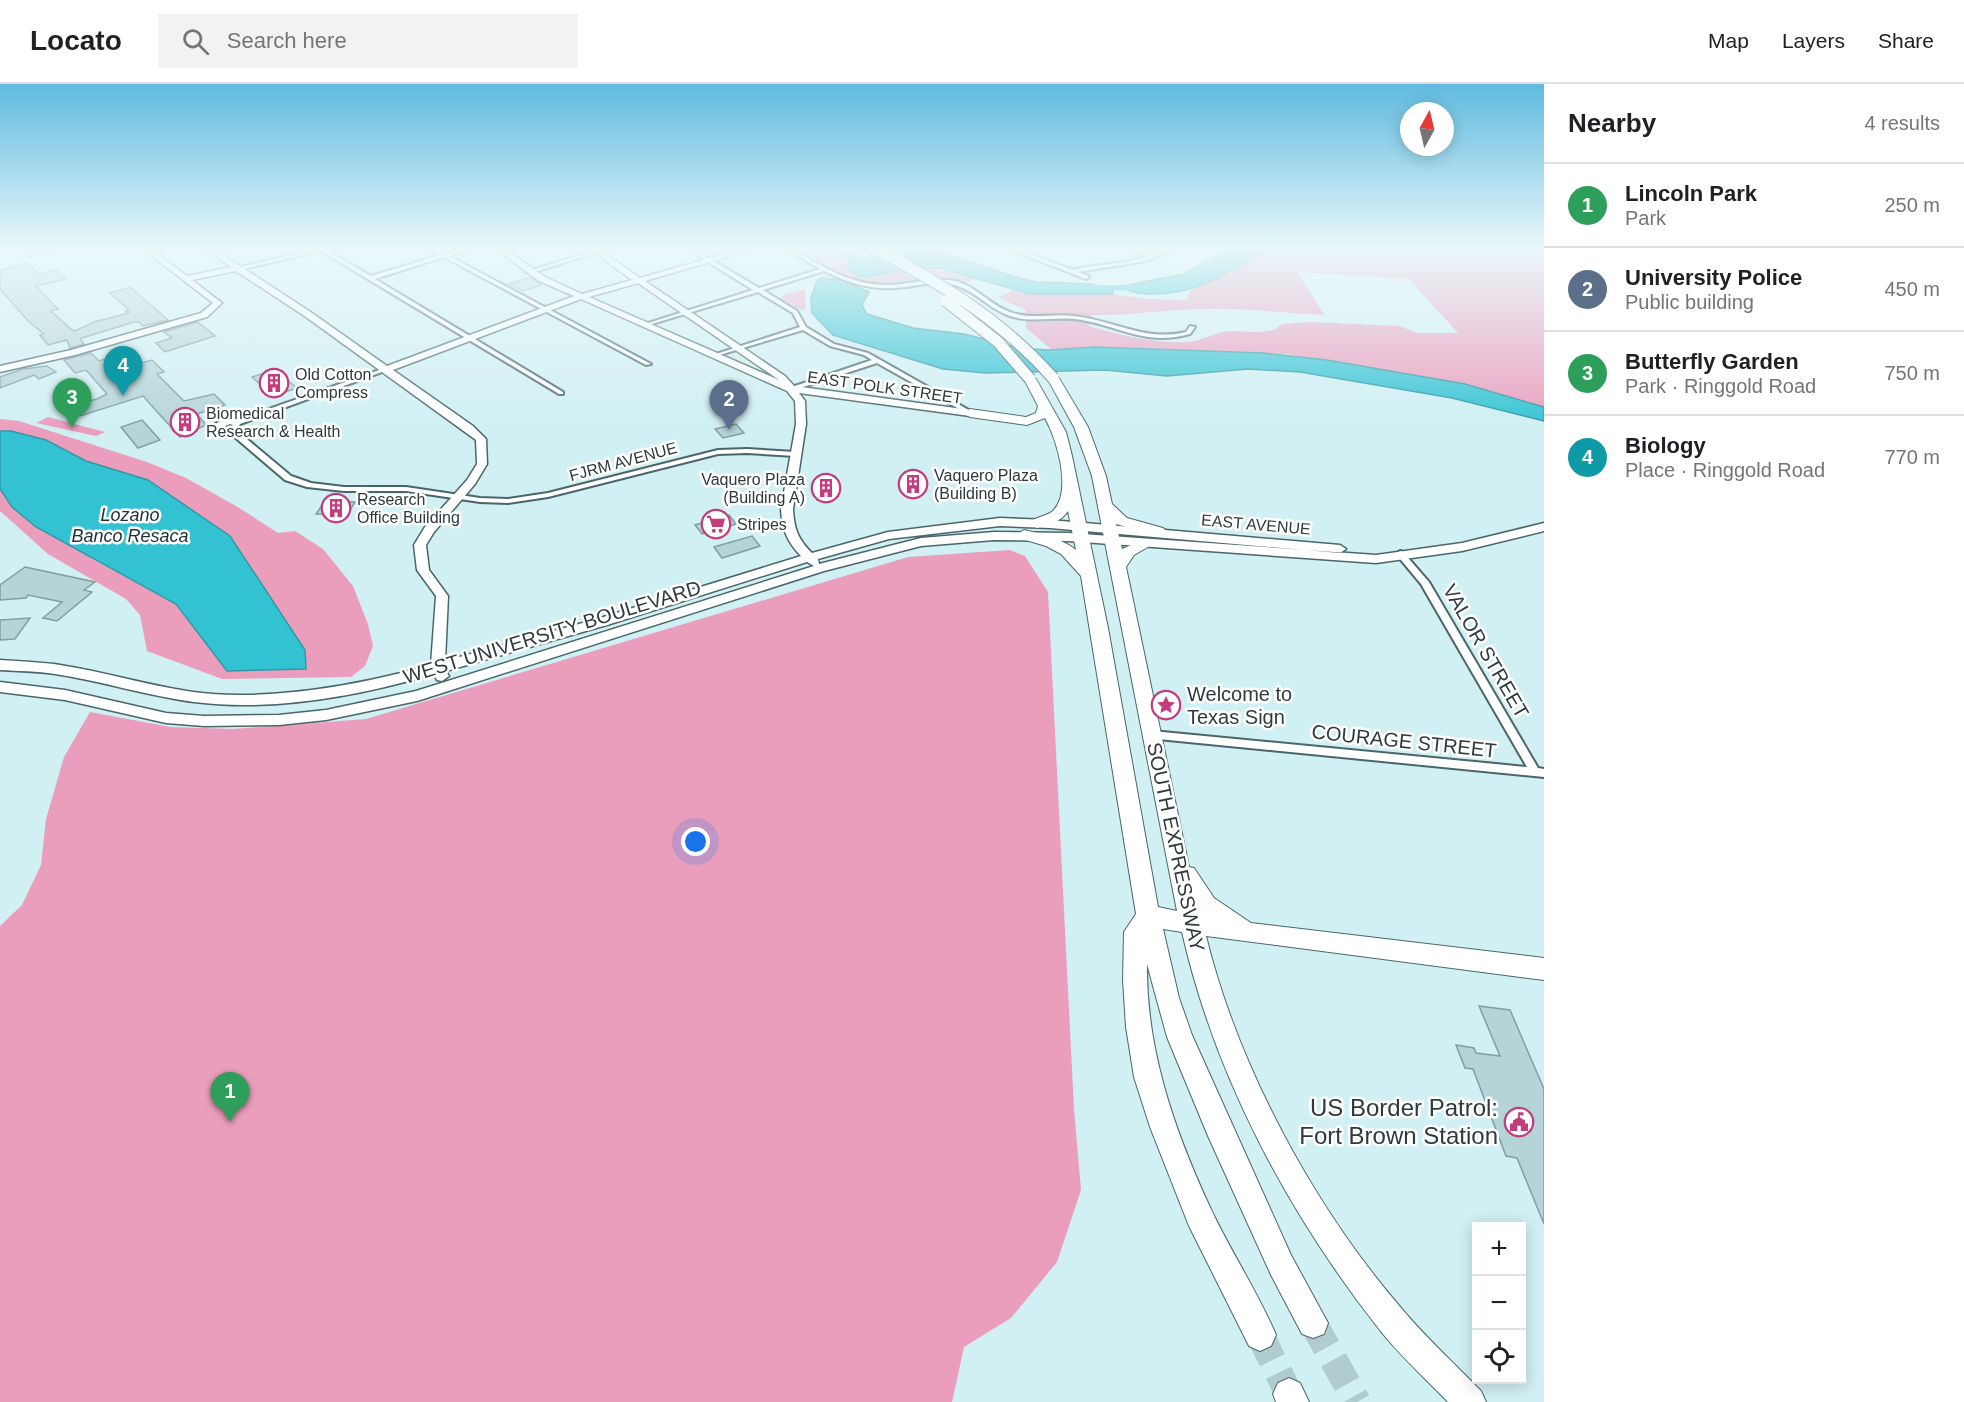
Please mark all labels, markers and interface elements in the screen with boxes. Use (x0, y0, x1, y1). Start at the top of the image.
search box (158, 14, 578, 68)
text: Locato (30, 25, 122, 56)
icon: search (179, 25, 212, 58)
text: Search here (227, 28, 347, 53)
text: Map (1708, 29, 1749, 52)
text: Layers (1782, 29, 1845, 52)
text: Share (1878, 29, 1934, 52)
north arrow (1400, 102, 1454, 156)
text: Nearby (1568, 108, 1656, 138)
text: 4 results (1864, 112, 1940, 134)
text: Lincoln Park (1625, 181, 1757, 206)
text: 1 (1582, 194, 1593, 216)
text: 250 m (1884, 194, 1940, 216)
text: Park (1625, 207, 1666, 229)
text: University Police (1625, 265, 1802, 290)
text: 2 (1582, 278, 1593, 300)
text: 450 m (1884, 278, 1940, 300)
text: Public building (1625, 291, 1754, 313)
pin: 4 (104, 346, 142, 396)
text: Butterfly Garden (1625, 349, 1799, 374)
text: 3 (1582, 362, 1593, 384)
text: 750 m (1884, 362, 1940, 384)
place label: Old Cotton Compress (295, 366, 371, 401)
building icon: Old Cotton Compress (258, 367, 290, 399)
street label: EAST POLK STREET (806, 368, 964, 407)
text: Park · Ringgold Road (1625, 375, 1816, 397)
pin: 3 (52, 378, 92, 428)
pin: 2 (710, 380, 748, 430)
place label: Biomedical Research & Health (206, 405, 340, 440)
building icon: Biomedical Research & Health (169, 406, 201, 438)
text: Biology (1625, 433, 1706, 458)
street label: FJRM AVENUE (567, 439, 679, 484)
text: 4 (1582, 446, 1593, 468)
text: 770 m (1884, 446, 1940, 468)
text: Place · Ringgold Road (1625, 459, 1825, 481)
place label: Vaquero Plaza (Building B) (934, 467, 1038, 502)
building icon: Vaquero Plaza (Building B) (897, 468, 929, 500)
place label: Vaquero Plaza (Building A) (701, 471, 805, 506)
building icon: Vaquero Plaza (Building A) (810, 472, 842, 504)
place label: Research Office Building (357, 491, 460, 526)
building icon: Research Office Building (320, 492, 352, 524)
water label: Lozano Banco Resaca (71, 505, 189, 546)
supermarket icon: Stripes (700, 508, 732, 540)
street label: EAST AVENUE (1201, 511, 1311, 538)
place label: Stripes (737, 516, 787, 533)
street label: WEST UNIVERSITY BOULEVARD (401, 576, 703, 688)
street label: VALOR STREET (1439, 580, 1533, 722)
place label: Welcome to Texas Sign (1187, 683, 1292, 728)
place icon: Welcome to Texas Sign (1150, 689, 1182, 721)
street label: COURAGE STREET (1311, 720, 1497, 762)
street label: SOUTH EXPRESSWAY (1143, 740, 1209, 954)
your location (681, 827, 710, 856)
pin: 1 (210, 1072, 250, 1122)
place label: US Border Patrol: Fort Brown Station (1299, 1094, 1498, 1149)
public building icon: US Border Patrol: Fort Brown Station (1503, 1106, 1535, 1138)
map controls (1472, 1222, 1526, 1384)
button: + (1472, 1222, 1526, 1276)
button: − (1472, 1276, 1526, 1330)
button: locate (1472, 1330, 1526, 1384)

